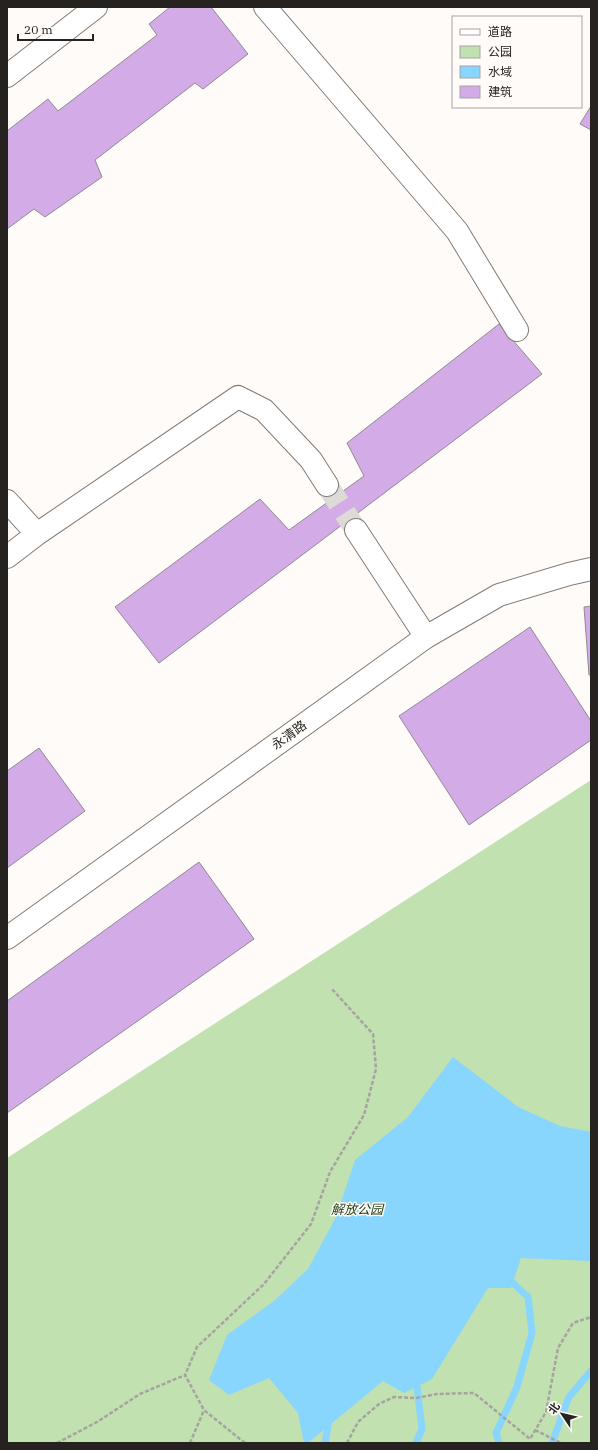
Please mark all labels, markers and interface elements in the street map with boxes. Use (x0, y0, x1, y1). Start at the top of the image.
scale bar (18, 16, 93, 42)
legend (452, 16, 582, 108)
text: 20 m (24, 22, 53, 37)
text: 道路 (488, 24, 512, 39)
text: 公园 (488, 44, 512, 59)
text: 水域 (488, 64, 512, 79)
text: 建筑 (488, 84, 512, 99)
street label: 永清路 (268, 717, 310, 753)
park label: 解放公园 (331, 1201, 385, 1218)
north arrow (542, 1394, 582, 1434)
text: 北 (545, 1400, 563, 1417)

